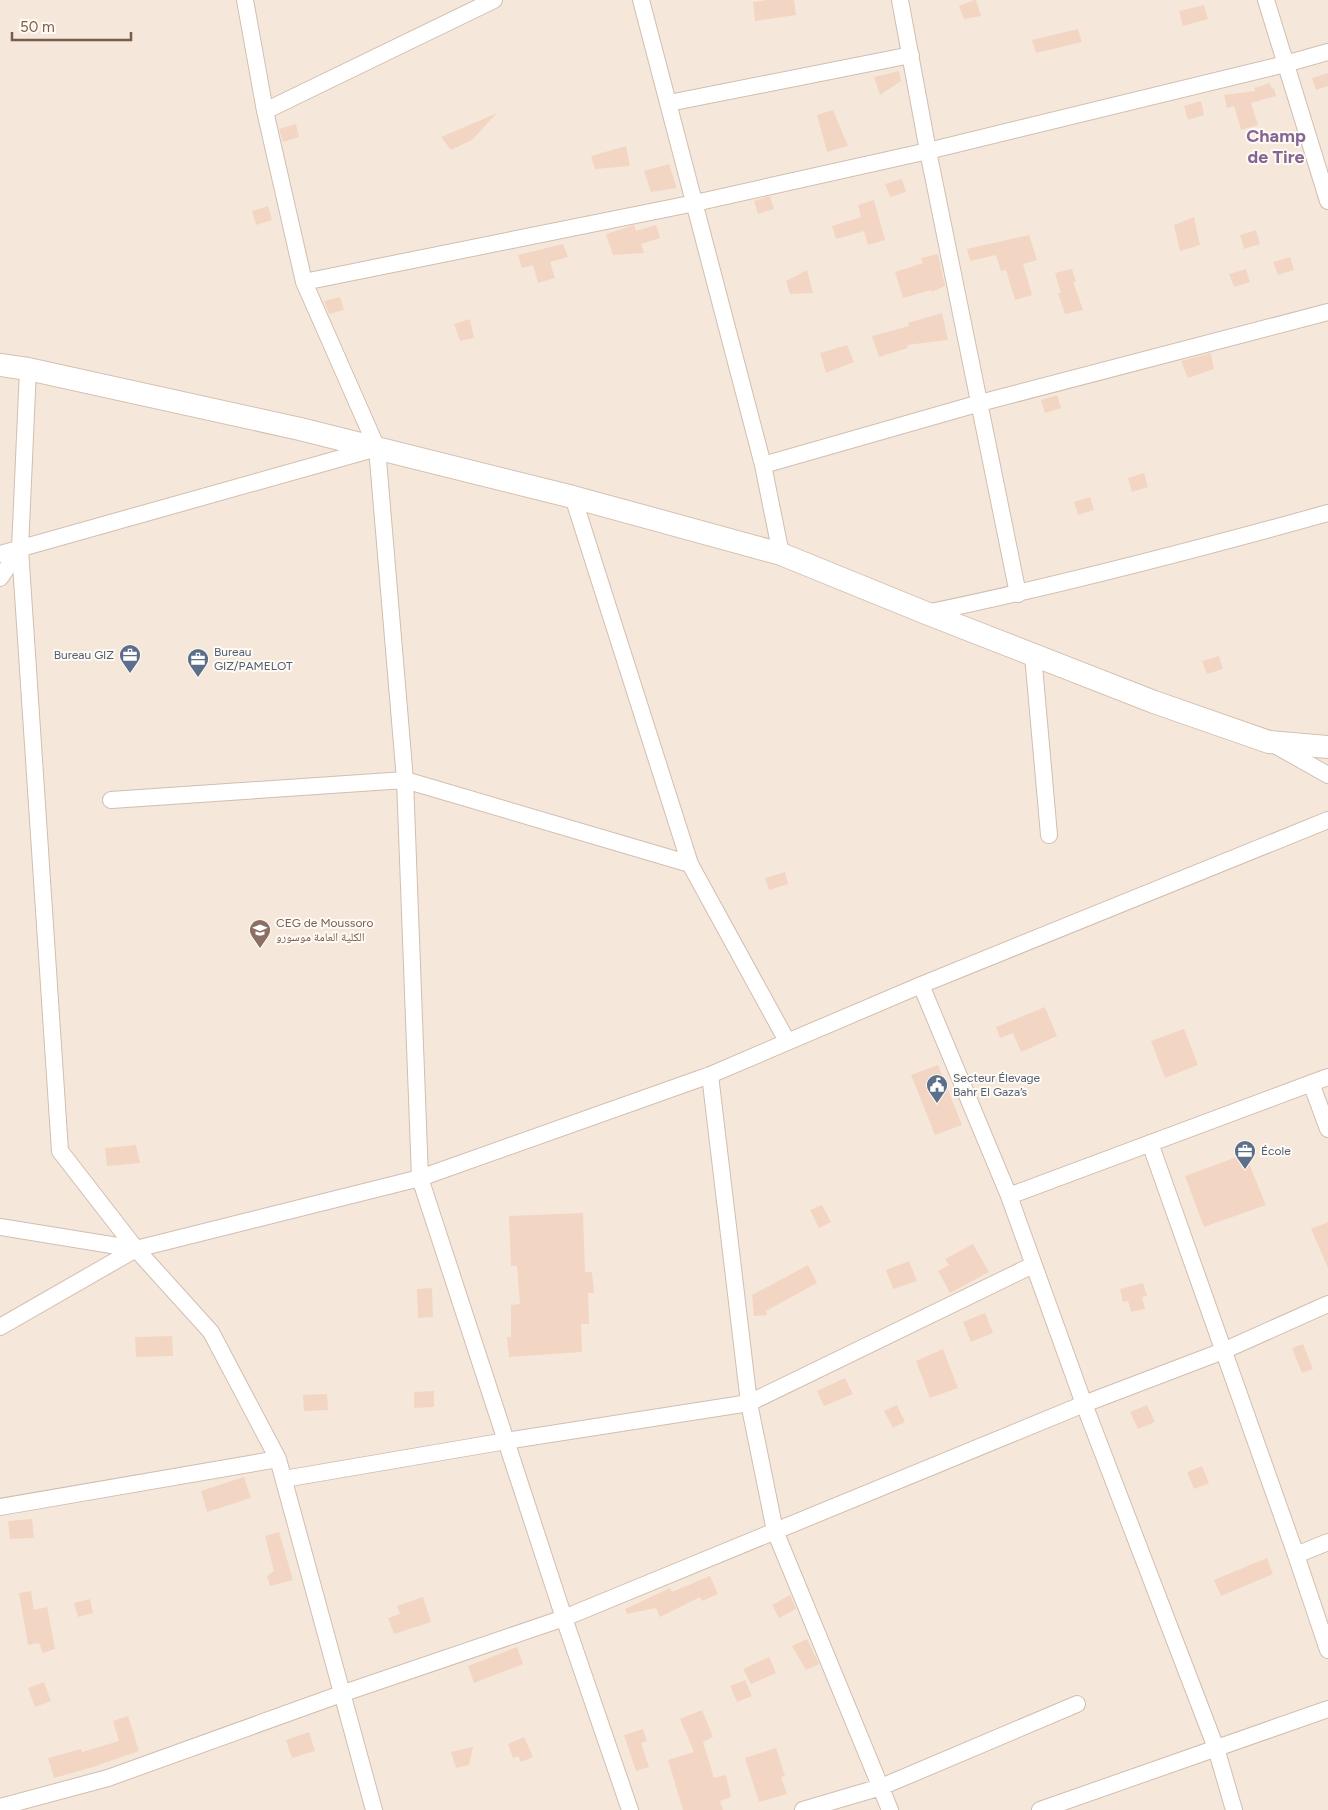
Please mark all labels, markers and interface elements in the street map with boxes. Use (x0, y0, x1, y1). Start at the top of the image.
scale bar (12, 10, 131, 42)
text: 50 m (20, 18, 55, 36)
district label: Champ de Tire (1246, 125, 1306, 168)
office icon: Bureau GIZ (118, 643, 142, 674)
place label: Bureau GIZ/PAMELOT (214, 645, 293, 673)
office icon: Bureau GIZ/PAMELOT (186, 647, 210, 678)
place label: Bureau GIZ (54, 648, 114, 662)
place label: CEG de Moussoro الكلية العامة موسورو (276, 916, 373, 944)
school or university icon: CEG de Moussoro الكلية العامة موسورو (248, 918, 272, 949)
place label: Secteur Élevage Bahr El Gaza’s (953, 1071, 1041, 1099)
public building icon: Secteur Élevage Bahr El Gaza’s (925, 1073, 949, 1104)
office icon: École (1233, 1139, 1257, 1170)
place label: École (1261, 1144, 1291, 1158)

